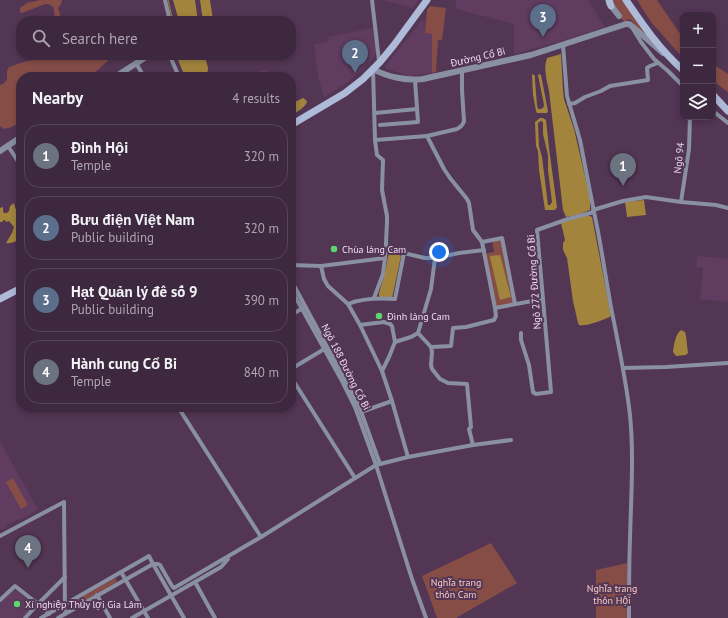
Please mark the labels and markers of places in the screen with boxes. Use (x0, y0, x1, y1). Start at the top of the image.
pin: 3 (530, 4, 556, 37)
pin: 2 (342, 40, 368, 73)
pin: 1 (610, 153, 636, 186)
place label: Chùa làng Cam (342, 243, 406, 256)
marker: Chùa làng Cam (329, 244, 339, 254)
place label: Đình làng Cam (386, 310, 450, 323)
marker: Đình làng Cam (374, 311, 384, 321)
pin: 4 (15, 535, 41, 568)
place label: Xí nghiệp Thủy lợi Gia Lâm (25, 598, 142, 611)
marker: Xí nghiệp Thủy lợi Gia Lâm (12, 599, 22, 609)

